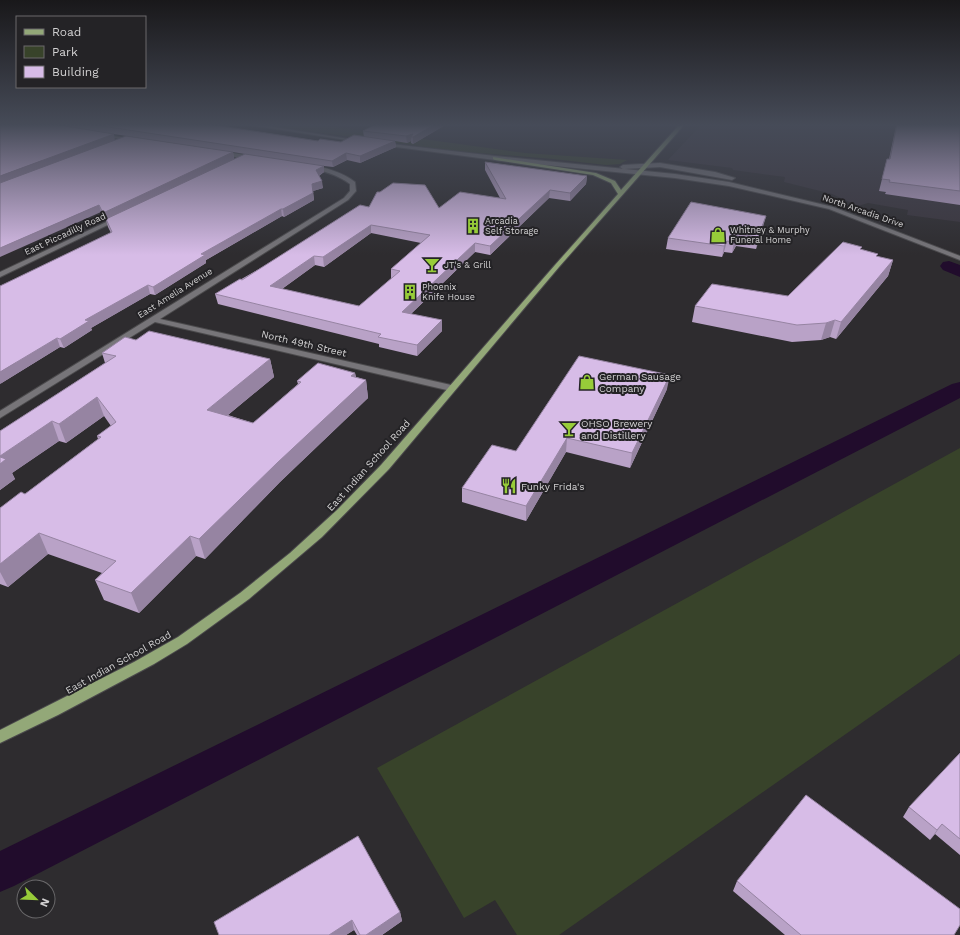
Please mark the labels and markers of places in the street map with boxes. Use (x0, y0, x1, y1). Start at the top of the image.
place label: Arcadia Self Storage (485, 216, 539, 236)
building icon: Arcadia Self Storage (464, 217, 482, 235)
place label: Whitney & Murphy Funeral Home (730, 225, 810, 245)
shop icon: Whitney & Murphy Funeral Home (709, 226, 727, 244)
bar icon: JT's & Grill (423, 256, 441, 274)
place label: JT's & Grill (444, 260, 491, 270)
place label: Phoenix Knife House (422, 282, 475, 302)
building icon: Phoenix Knife House (401, 283, 419, 301)
place label: German Sausage Company (599, 371, 681, 394)
shop icon: German Sausage Company (578, 373, 596, 391)
place label: OHSO Brewery and Distillery (581, 418, 653, 441)
bar icon: OHSO Brewery and Distillery (560, 420, 578, 438)
restaurant icon: Funky Frida's (500, 477, 518, 495)
place label: Funky Frida's (521, 481, 584, 492)

